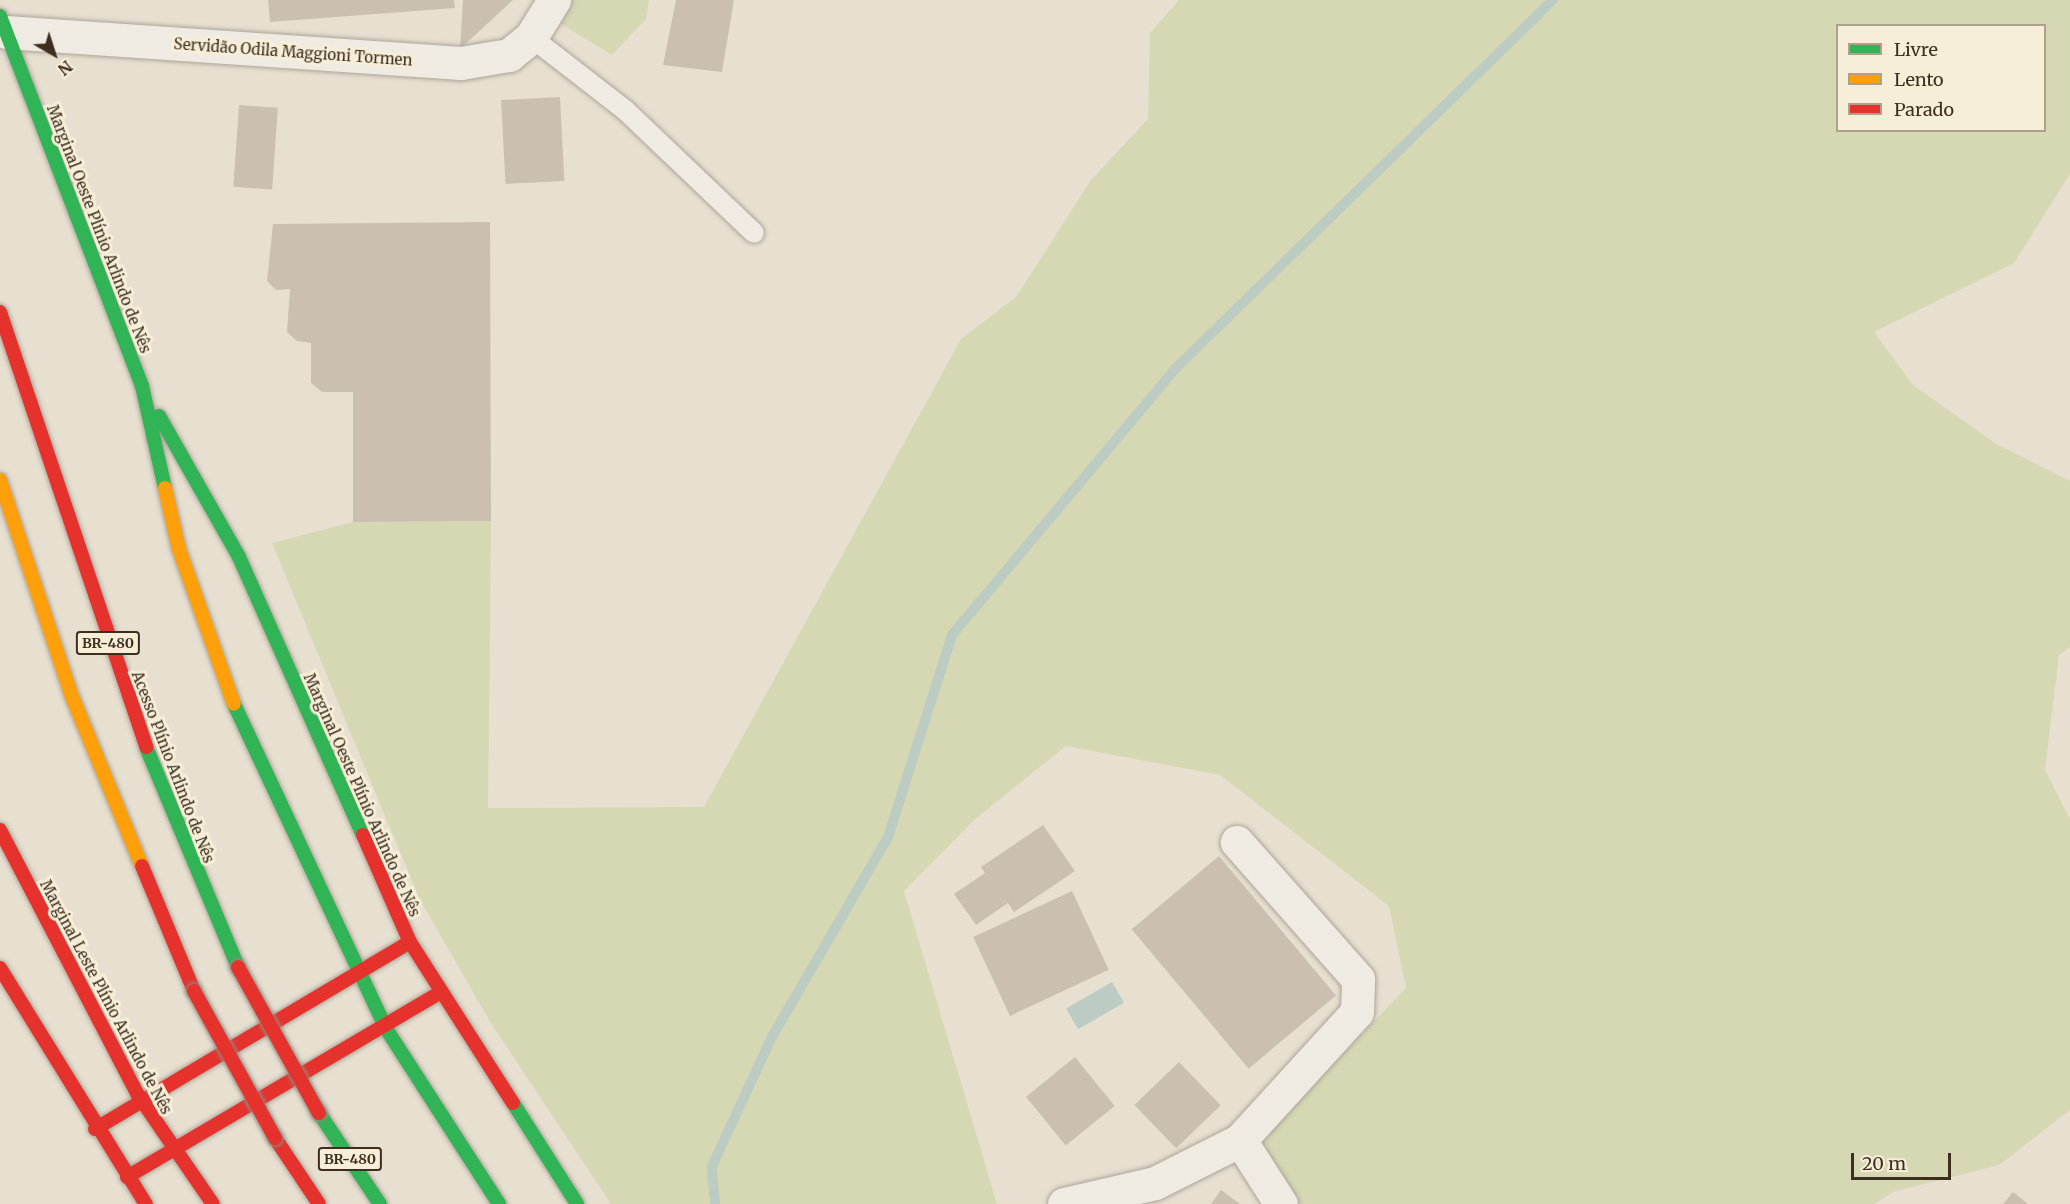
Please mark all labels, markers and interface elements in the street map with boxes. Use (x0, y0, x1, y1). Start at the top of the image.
north arrow (24, 24, 84, 84)
legend (1836, 24, 2046, 132)
street label: Servidão Odila Maggioni Tormen (173, 35, 413, 69)
text: Livre (1894, 38, 1938, 61)
text: N (54, 56, 77, 80)
text: Lento (1894, 68, 1944, 91)
text: Parado (1894, 98, 1954, 121)
street label: Marginal Oeste Plínio Arlindo de Nês (43, 102, 155, 356)
road number: BR-480 (75, 632, 141, 654)
street label: Acesso Plínio Arlindo de Nês (128, 669, 218, 865)
street label: Marginal Oeste Plínio Arlindo de Nês (300, 671, 424, 919)
street label: Marginal Leste Plínio Arlindo de Nês (36, 877, 176, 1117)
scale bar (1854, 1141, 1954, 1179)
road number: BR-480 (317, 1148, 383, 1170)
text: 20 m (1862, 1152, 1906, 1175)

